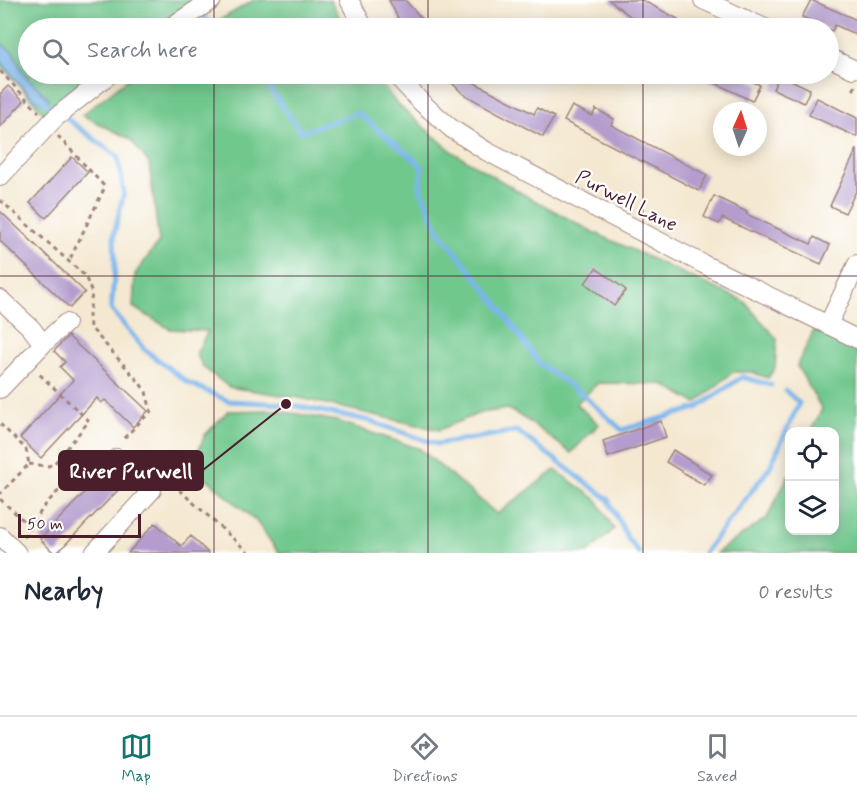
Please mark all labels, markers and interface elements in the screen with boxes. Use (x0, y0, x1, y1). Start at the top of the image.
search box (18, 18, 839, 84)
icon: search (39, 35, 72, 68)
text: Search here (87, 37, 198, 65)
north arrow (713, 102, 767, 156)
street label: Purwell Lane (571, 164, 682, 239)
map controls (785, 427, 839, 535)
button: locate (785, 427, 839, 481)
callout: River Purwell (59, 451, 203, 490)
text: River Purwell (70, 458, 192, 486)
button: layers (785, 481, 839, 535)
scale bar (18, 511, 141, 538)
text: 50 m (27, 514, 63, 535)
text: Nearby (24, 575, 103, 609)
text: 0 results (759, 579, 833, 606)
tab: Map (120, 730, 153, 787)
tab: Directions (392, 730, 458, 787)
tab: Saved (697, 730, 737, 787)

